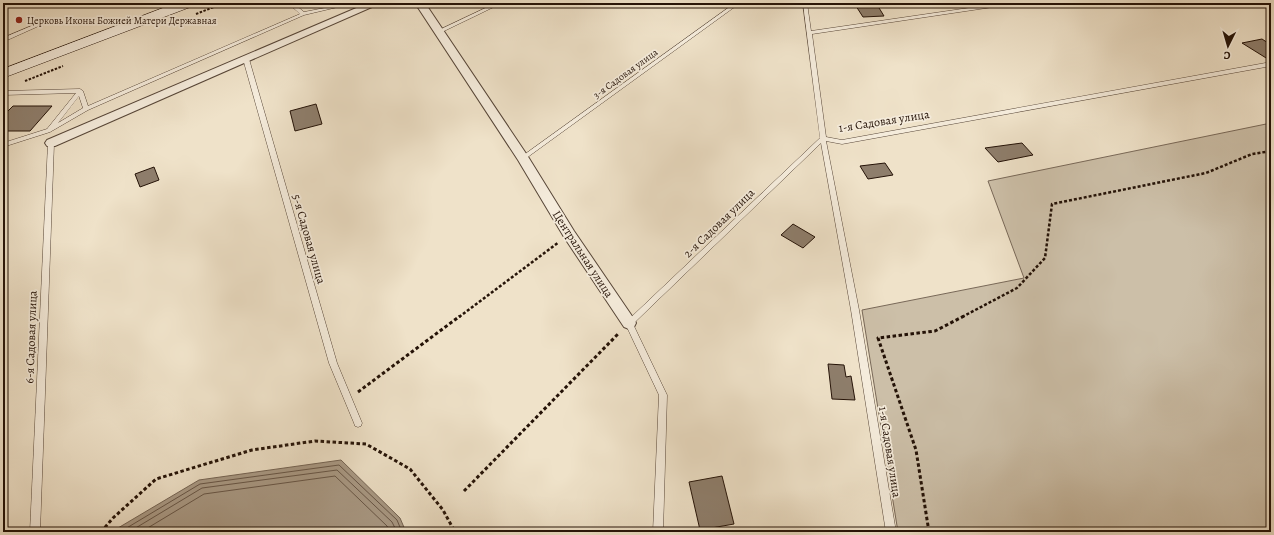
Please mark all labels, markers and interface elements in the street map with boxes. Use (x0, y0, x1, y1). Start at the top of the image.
place label: Церковь Иконы Божией Матери Державная (27, 14, 217, 28)
marker: Церковь Иконы Божией Матери Державная (14, 15, 24, 25)
north arrow (1208, 26, 1248, 66)
street label: 3-я Садовая улица (590, 45, 661, 101)
text: С (1223, 48, 1231, 63)
street label: 1-я Садовая улица (837, 106, 931, 136)
street label: 2-я Садовая улица (680, 185, 758, 261)
street label: 5-я Садовая улица (289, 192, 330, 286)
street label: Центральная улица (549, 207, 617, 301)
street label: 6-я Садовая улица (21, 290, 41, 384)
street label: 1-я Садовая улица (875, 405, 905, 499)

